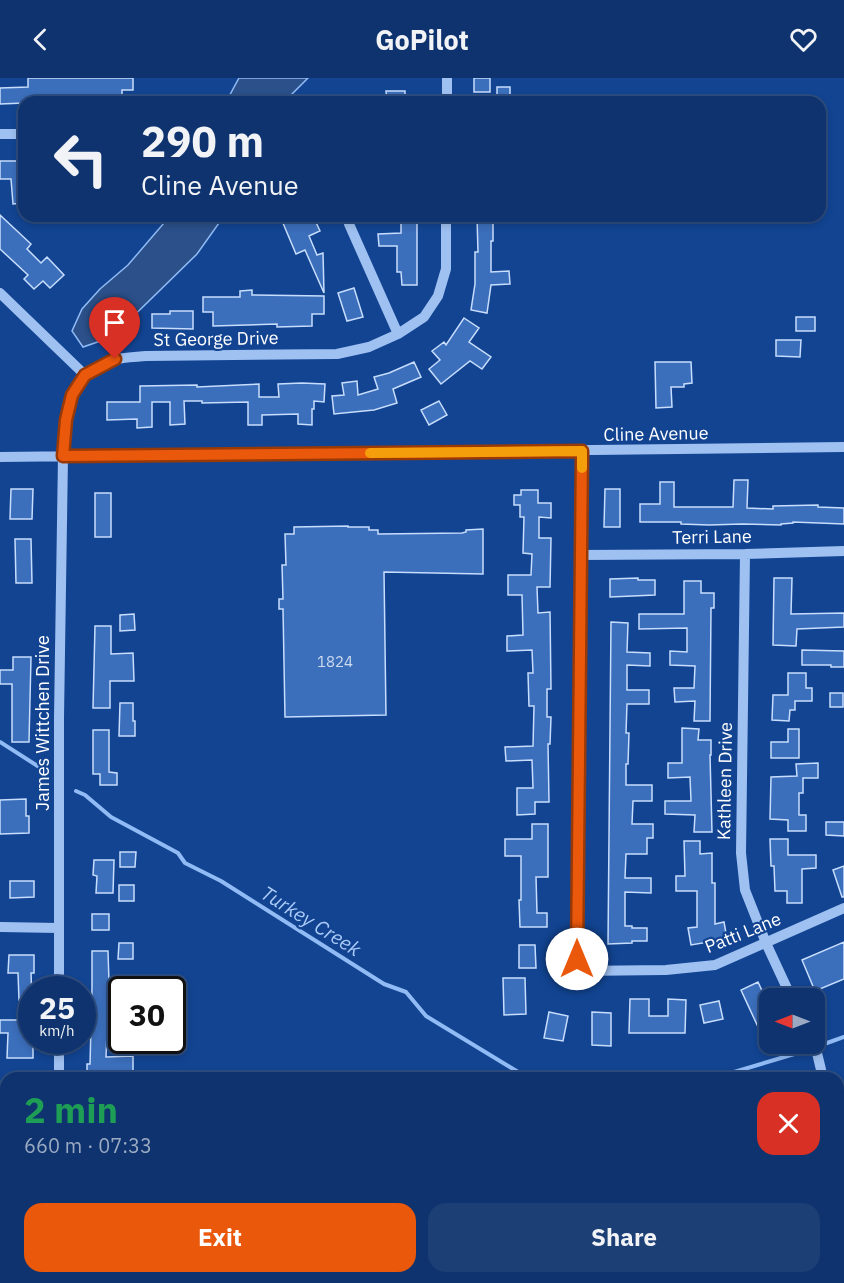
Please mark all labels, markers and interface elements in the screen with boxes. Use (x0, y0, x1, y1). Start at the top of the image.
text: GoPilot (375, 22, 469, 57)
icon: back (24, 23, 57, 56)
icon: heart (787, 23, 820, 56)
text: 290 m (141, 114, 264, 169)
icon: left (42, 120, 120, 198)
text: Cline Avenue (141, 167, 299, 202)
pin (89, 297, 140, 359)
icon: arrive (98, 306, 131, 339)
street label: St George Drive (153, 326, 279, 351)
street label: Cline Avenue (603, 421, 709, 446)
street label: Terri Lane (672, 524, 752, 549)
street label: James Wittchen Drive (31, 635, 54, 811)
house number: 1824 (317, 652, 353, 671)
street label: Kathleen Drive (712, 722, 737, 840)
water label: Turkey Creek (256, 879, 367, 962)
street label: Patti Lane (701, 907, 784, 958)
position arrow (545, 927, 609, 991)
speed limit sign: 30 (108, 976, 186, 1054)
text: 25 (39, 988, 75, 1027)
north arrow (759, 988, 825, 1054)
map controls (759, 988, 825, 1054)
text: km/h (39, 1021, 75, 1040)
text: 2 min (24, 1086, 118, 1133)
button: close (757, 1092, 820, 1155)
text: 660 m · 07:33 (24, 1132, 152, 1159)
button: Exit (24, 1203, 416, 1272)
button: Share (428, 1203, 820, 1272)

